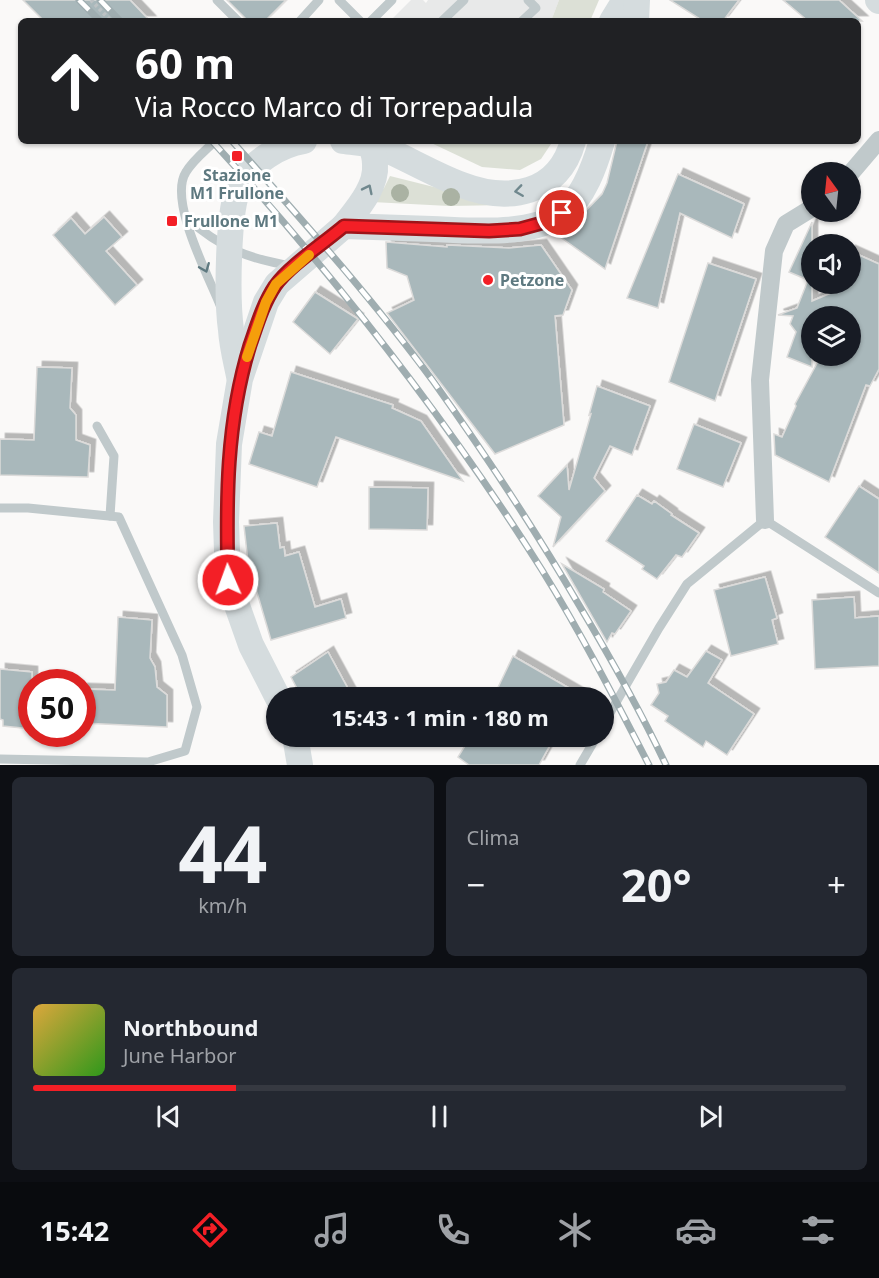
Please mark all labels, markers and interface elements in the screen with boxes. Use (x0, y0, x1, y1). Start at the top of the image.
text: 60 m (135, 34, 235, 91)
icon: ahead (36, 42, 114, 120)
text: Via Rocco Marco di Torrepadula (135, 88, 534, 125)
marker: Stazione M1 Frullone (230, 149, 244, 163)
north arrow (801, 162, 861, 222)
map controls (801, 162, 861, 366)
place label: Stazione M1 Frullone (190, 164, 284, 204)
one-way arrow (361, 184, 373, 195)
one-way arrow (515, 185, 524, 197)
pin (536, 187, 587, 238)
icon: arrive (545, 196, 578, 229)
place label: Frullone M1 (184, 210, 278, 232)
marker: Frullone M1 (165, 214, 179, 228)
button: sound (801, 234, 861, 294)
one-way arrow (198, 262, 210, 273)
place label: Petzone (500, 269, 564, 291)
marker: Petzone (481, 273, 495, 287)
button: layers (801, 306, 861, 366)
position arrow (196, 548, 260, 612)
speed limit sign: 50 (18, 669, 96, 747)
text: 15:43 · 1 min · 180 m (331, 702, 549, 732)
text: 44 (178, 800, 267, 906)
text: Clima (467, 824, 519, 851)
text: 20° (621, 854, 692, 915)
text: − (467, 862, 485, 907)
text: + (827, 862, 846, 907)
text: km/h (198, 892, 247, 919)
text: Northbound (123, 1012, 258, 1042)
text: June Harbor (123, 1042, 237, 1069)
icon: previous (152, 1100, 185, 1133)
icon: pause (423, 1100, 456, 1133)
icon: next (694, 1100, 727, 1133)
icon: directions (189, 1209, 231, 1251)
icon: music (311, 1209, 353, 1251)
icon: phone (432, 1209, 474, 1251)
icon: climate (554, 1209, 596, 1251)
icon: car (675, 1209, 717, 1251)
icon: filters (797, 1209, 839, 1251)
text: 15:42 (40, 1212, 109, 1249)

